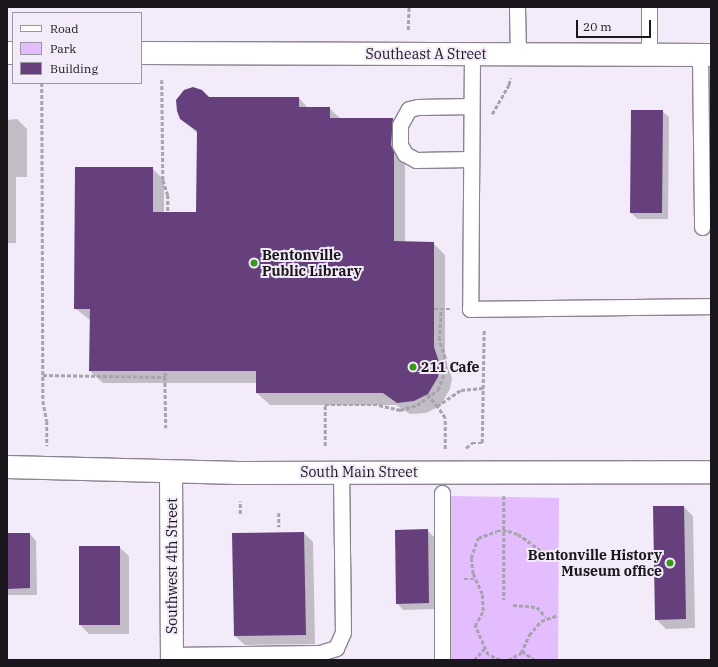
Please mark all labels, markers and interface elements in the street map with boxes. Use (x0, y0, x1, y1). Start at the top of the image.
legend (12, 12, 142, 84)
scale bar (578, 12, 653, 38)
text: 20 m (583, 19, 612, 34)
text: Road (50, 21, 79, 36)
text: Park (50, 41, 76, 56)
street label: Southeast A Street (366, 46, 486, 62)
text: Building (50, 61, 98, 76)
place label: Bentonville Public Library (262, 247, 362, 280)
marker: Bentonville Public Library (249, 258, 259, 268)
place label: 211 Cafe (421, 359, 480, 375)
marker: 211 Cafe (408, 362, 418, 372)
street label: South Main Street (300, 464, 418, 480)
street label: Southwest 4th Street (164, 498, 180, 634)
place label: Bentonville History Museum office (528, 547, 662, 580)
marker: Bentonville History Museum office (665, 558, 675, 568)

